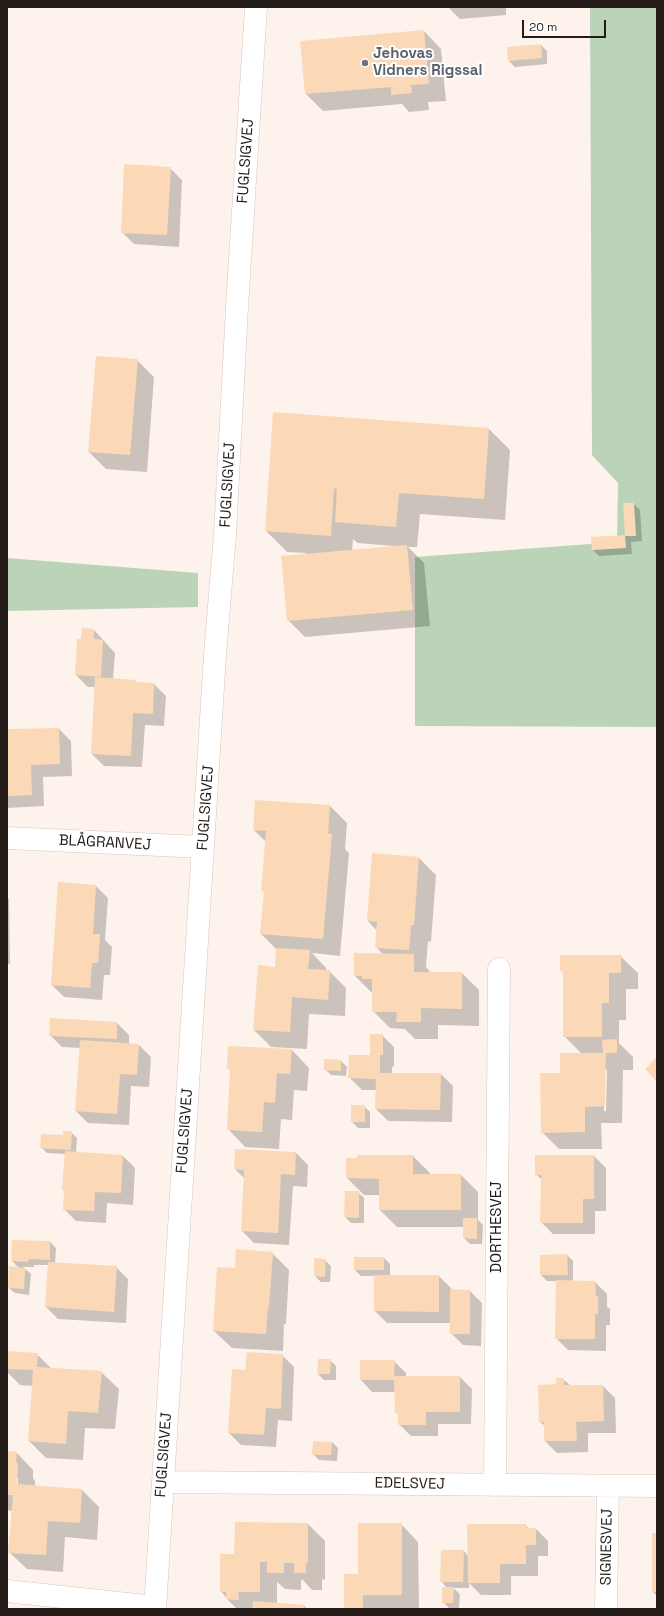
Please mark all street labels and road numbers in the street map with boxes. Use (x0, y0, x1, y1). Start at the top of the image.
street label: FUGLSIGVEJ (234, 118, 258, 204)
street label: FUGLSIGVEJ (217, 442, 239, 528)
street label: FUGLSIGVEJ (194, 765, 218, 851)
street label: BLÅGRANVEJ (58, 832, 152, 854)
street label: FUGLSIGVEJ (173, 1088, 197, 1174)
street label: DORTHESVEJ (488, 1181, 506, 1273)
street label: FUGLSIGVEJ (152, 1412, 176, 1498)
street label: EDELSVEJ (375, 1474, 445, 1494)
street label: SIGNESVEJ (597, 1508, 617, 1586)

